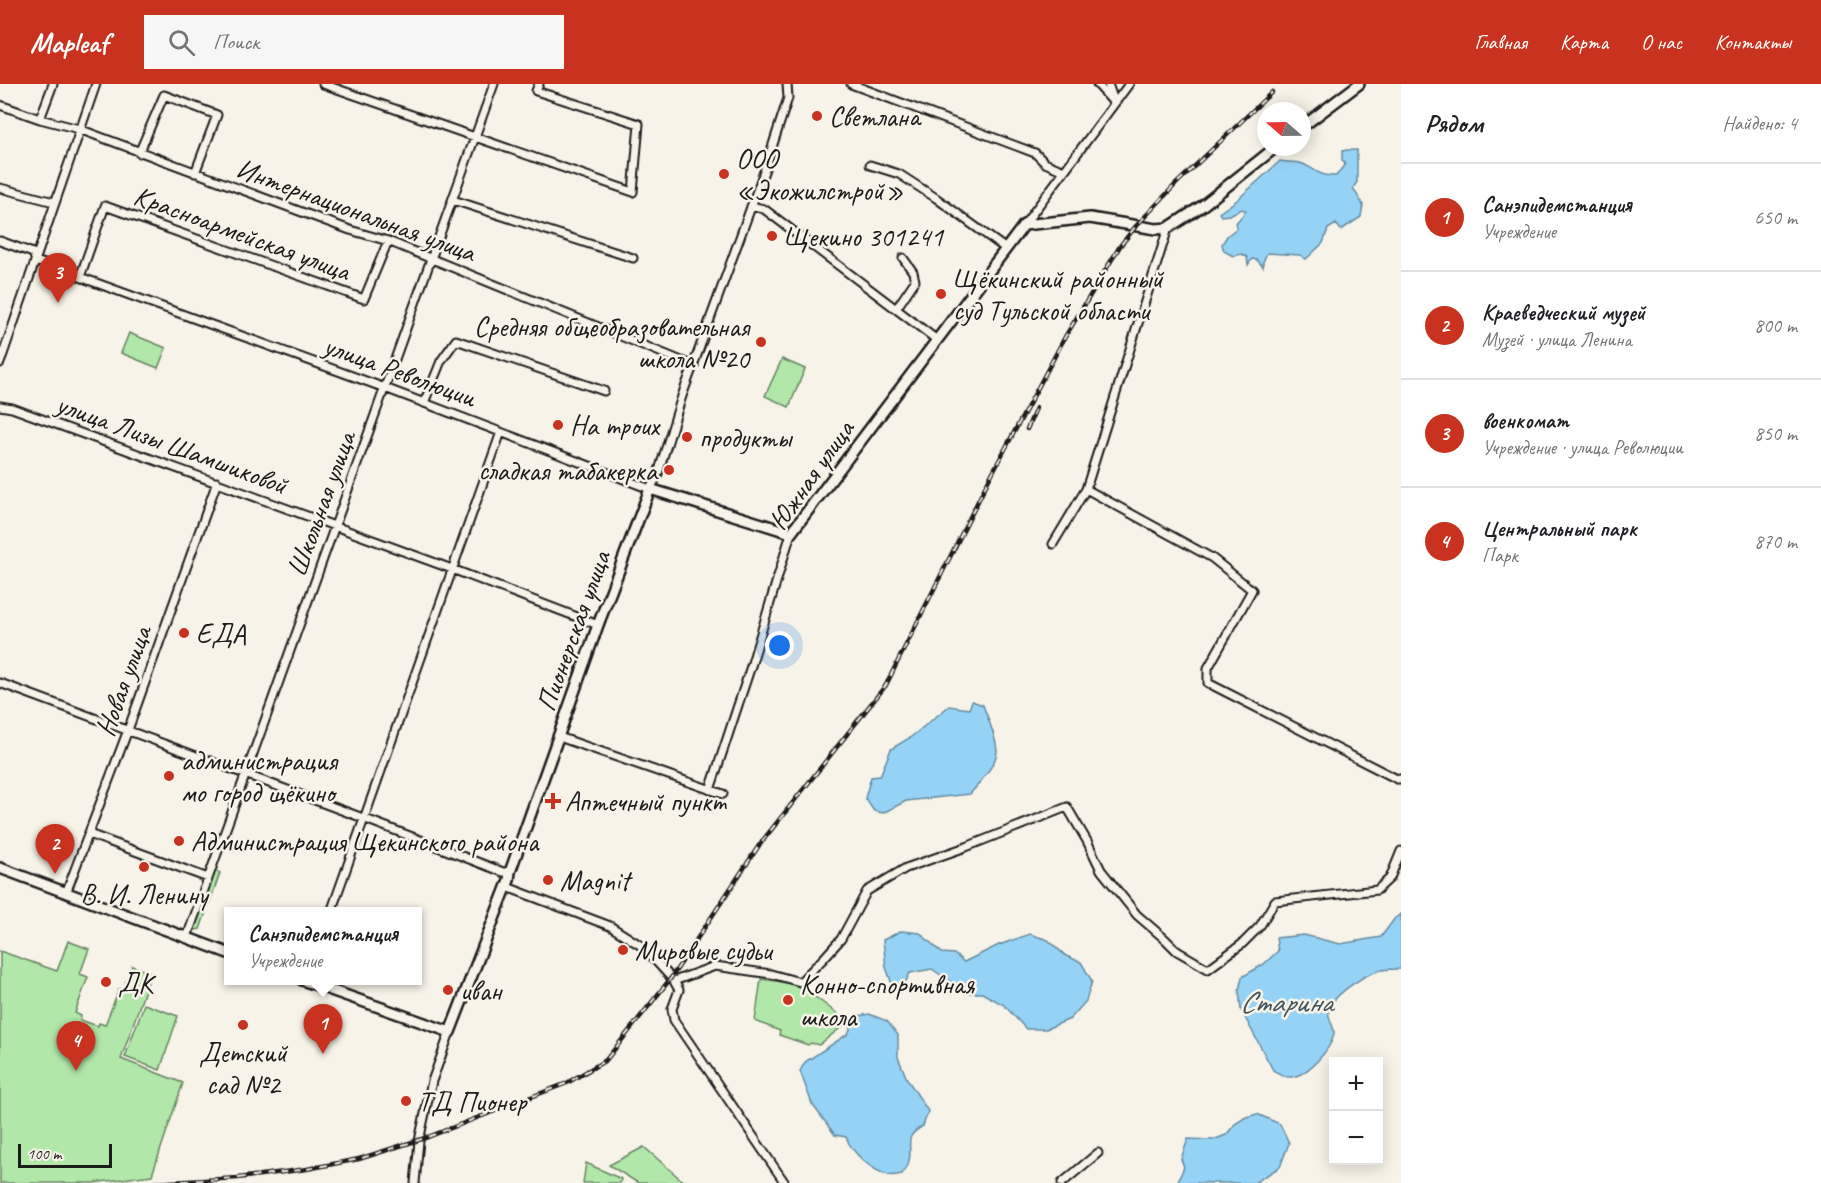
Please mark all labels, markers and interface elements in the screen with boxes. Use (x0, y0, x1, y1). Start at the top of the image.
search box (144, 15, 564, 69)
text: Mapleaf (30, 25, 108, 60)
icon: search (165, 26, 198, 59)
text: Поиск (213, 28, 259, 56)
text: Главная (1474, 29, 1527, 55)
text: Карта (1560, 29, 1608, 55)
text: О нас (1641, 29, 1682, 55)
text: Контакты (1715, 29, 1791, 55)
place label: Светлана (829, 99, 922, 134)
north arrow (1257, 102, 1311, 156)
text: Рядом (1425, 107, 1483, 140)
marker: Светлана (810, 109, 824, 123)
text: Найдено: 4 (1722, 111, 1797, 136)
place label: ООО «Экожилстрой» (736, 141, 904, 208)
street label: Интернациональная улица (232, 150, 482, 270)
marker: ООО «Экожилстрой» (717, 167, 731, 181)
street label: Красноармейская улица (129, 178, 356, 289)
text: Санэпидемстанция (1482, 191, 1632, 219)
text: 1 (1440, 205, 1449, 230)
text: 650 m (1754, 205, 1797, 230)
place label: Щекино 301241 (784, 219, 944, 254)
text: Учреждение (1482, 219, 1556, 244)
marker: Щекино 301241 (765, 229, 779, 243)
pin: 3 (38, 254, 78, 303)
place label: Щёкинский районный суд Тульской области (953, 261, 1164, 328)
marker: Щёкинский районный суд Тульской области (934, 287, 948, 301)
text: Краеведческий музей (1482, 299, 1645, 327)
place label: Средняя общеобразовательная школа №20 (474, 309, 751, 376)
text: 2 (1440, 313, 1449, 338)
text: 800 m (1754, 313, 1797, 338)
street label: улица Революции (317, 327, 482, 415)
text: Музей · улица Ленина (1482, 327, 1632, 352)
marker: Средняя общеобразовательная школа №20 (754, 335, 768, 349)
street label: улица Лизы Шамшиковой (50, 385, 293, 502)
text: военкомат (1482, 407, 1569, 435)
place label: На троих (570, 408, 661, 443)
street label: Южная улица (761, 412, 862, 537)
marker: На троих (551, 418, 565, 432)
place label: продукты (699, 420, 794, 455)
text: 3 (1440, 421, 1449, 446)
text: 850 m (1754, 421, 1797, 446)
street label: Школьная улица (279, 425, 364, 581)
marker: продукты (680, 430, 694, 444)
text: Учреждение · улица Революции (1482, 435, 1683, 460)
place label: сладкая табакерка (478, 453, 659, 488)
marker: сладкая табакерка (662, 463, 676, 477)
text: Центральный парк (1482, 515, 1637, 543)
text: 4 (1440, 529, 1449, 554)
text: 870 m (1754, 529, 1797, 554)
text: Парк (1482, 543, 1518, 568)
street label: Пионерская улица (528, 545, 619, 716)
place label: ЕДА (196, 616, 247, 651)
street label: Новая улица (87, 619, 160, 741)
marker: ЕДА (177, 626, 191, 640)
your location (765, 631, 794, 660)
place label: администрация мо город щёкино (181, 743, 339, 810)
marker: администрация мо город щёкино (162, 769, 176, 783)
place label: Аптечный пункт (565, 784, 727, 819)
marker: Аптечный пункт (546, 794, 560, 808)
pin: 2 (36, 824, 74, 874)
place label: Администрация Щекинского района (191, 824, 540, 859)
marker: Администрация Щекинского района (172, 834, 186, 848)
marker: В. И. Ленину (137, 860, 151, 874)
place label: Magnit (560, 863, 633, 898)
marker: Magnit (541, 873, 555, 887)
place label: В. И. Ленину (81, 877, 210, 912)
popup (224, 907, 422, 985)
text: Санэпидемстанция (248, 920, 398, 948)
place label: Мировые судьи (635, 933, 774, 968)
marker: Мировые судьи (616, 943, 630, 957)
text: Учреждение (248, 948, 322, 973)
place label: ДК (118, 965, 157, 1000)
place label: Конно-спортивная школа (800, 967, 975, 1034)
place label: иван (460, 973, 503, 1008)
marker: ДК (99, 975, 113, 989)
marker: иван (441, 983, 455, 997)
water label: Cтарина (1240, 983, 1336, 1021)
marker: Конно-спортивная школа (781, 993, 795, 1007)
pin: 1 (304, 1004, 342, 1054)
marker: Детский сад №2 (236, 1018, 250, 1032)
pin: 4 (56, 1022, 96, 1071)
place label: Детский сад №2 (199, 1035, 288, 1102)
map controls (1329, 1057, 1383, 1165)
button: + (1329, 1057, 1383, 1111)
place label: ТД Пионер (418, 1084, 528, 1119)
marker: ТД Пионер (399, 1094, 413, 1108)
button: − (1329, 1111, 1383, 1165)
scale bar (18, 1141, 112, 1168)
text: 100 m (27, 1144, 61, 1164)

